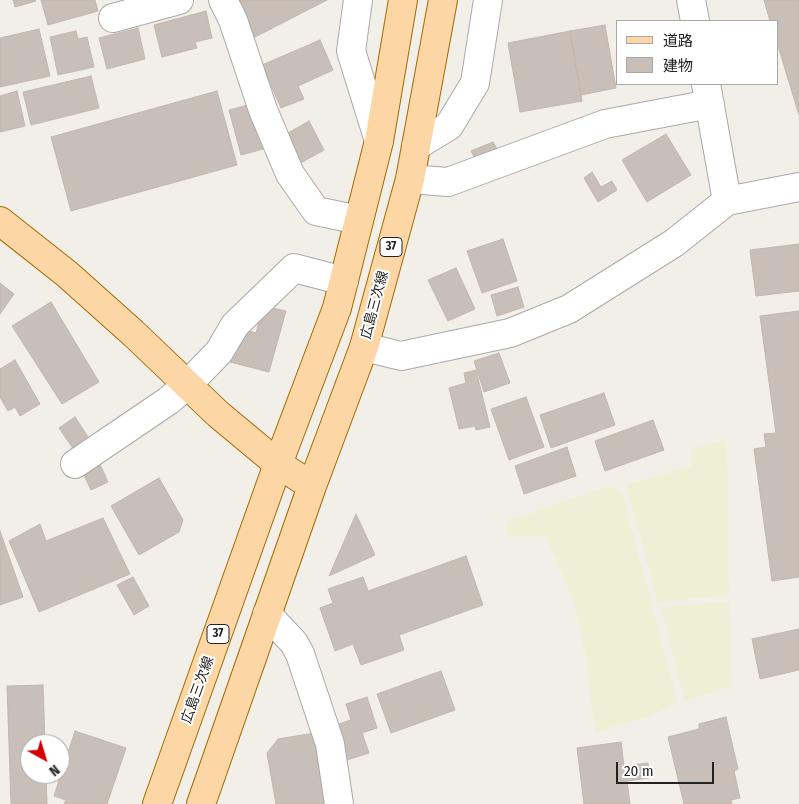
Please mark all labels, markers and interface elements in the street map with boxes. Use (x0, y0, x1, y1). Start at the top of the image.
legend (616, 20, 779, 85)
text: 道路 (663, 32, 693, 50)
text: 建物 (663, 57, 693, 75)
road number: 37 (380, 238, 402, 256)
street label: 広島三次線 (358, 269, 392, 341)
road number: 37 (207, 624, 229, 644)
street label: 広島三次線 (178, 654, 218, 726)
north arrow (20, 734, 70, 784)
scale bar (619, 752, 716, 784)
text: N (46, 761, 63, 780)
text: 20 m (624, 762, 654, 780)

